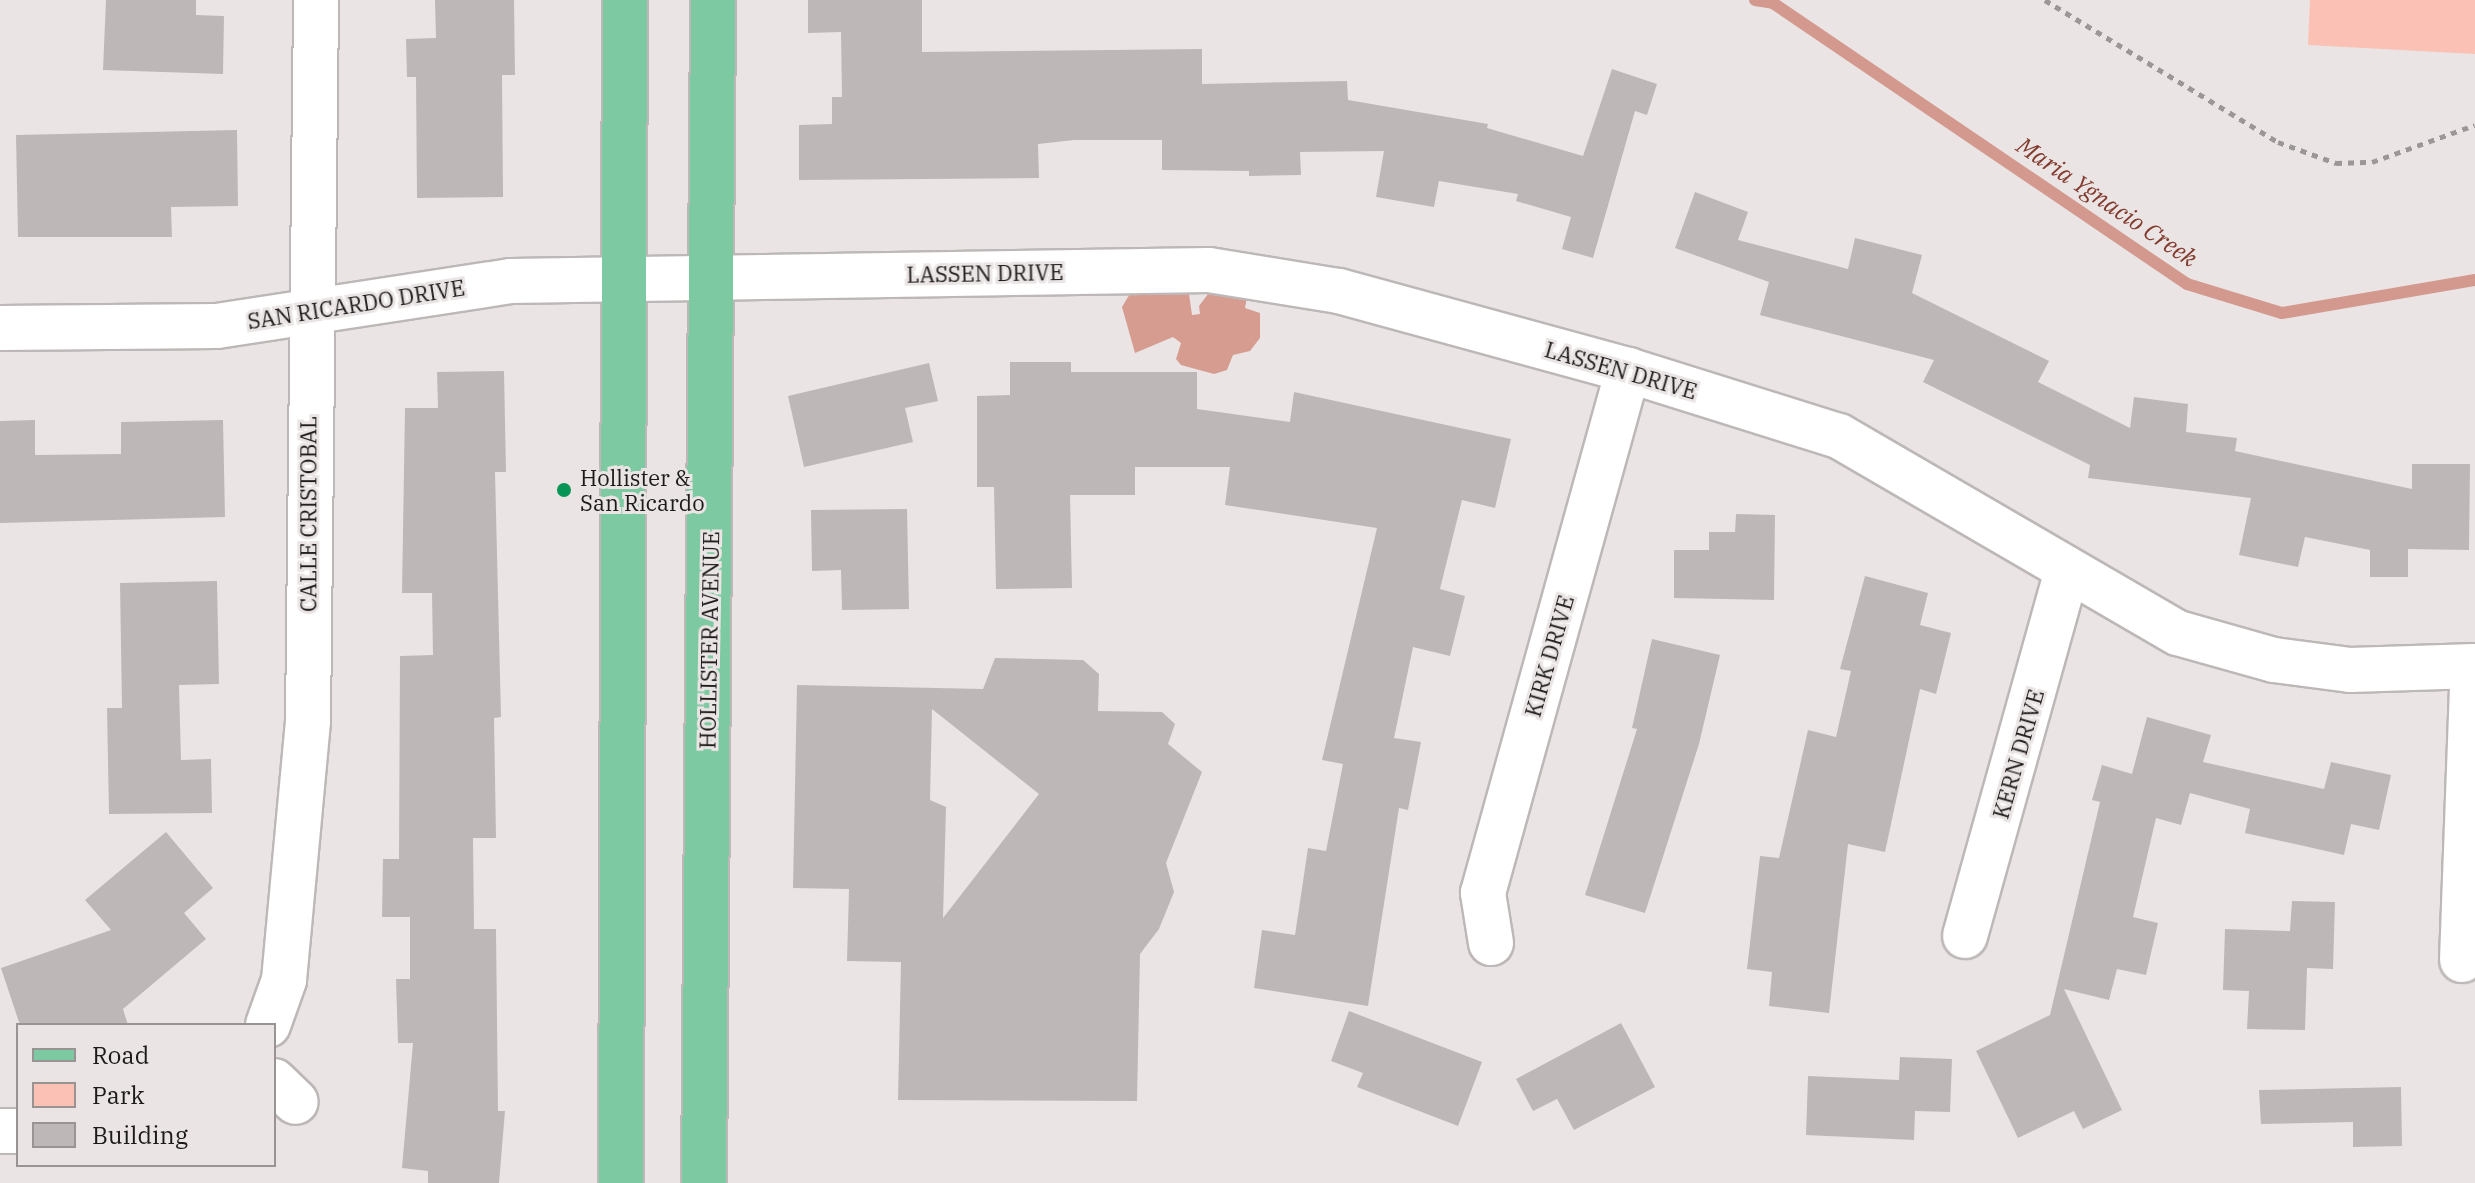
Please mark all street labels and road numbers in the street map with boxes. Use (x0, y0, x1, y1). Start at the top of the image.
street label: LASSEN DRIVE (906, 258, 1064, 288)
street label: SAN RICARDO DRIVE (246, 274, 466, 334)
street label: LASSEN DRIVE (1542, 336, 1700, 404)
street label: CALLE CRISTOBAL (295, 416, 321, 612)
street label: HOLLISTER AVENUE (694, 531, 724, 749)
street label: KIRK DRIVE (1519, 592, 1579, 720)
street label: KERN DRIVE (1987, 686, 2049, 822)

